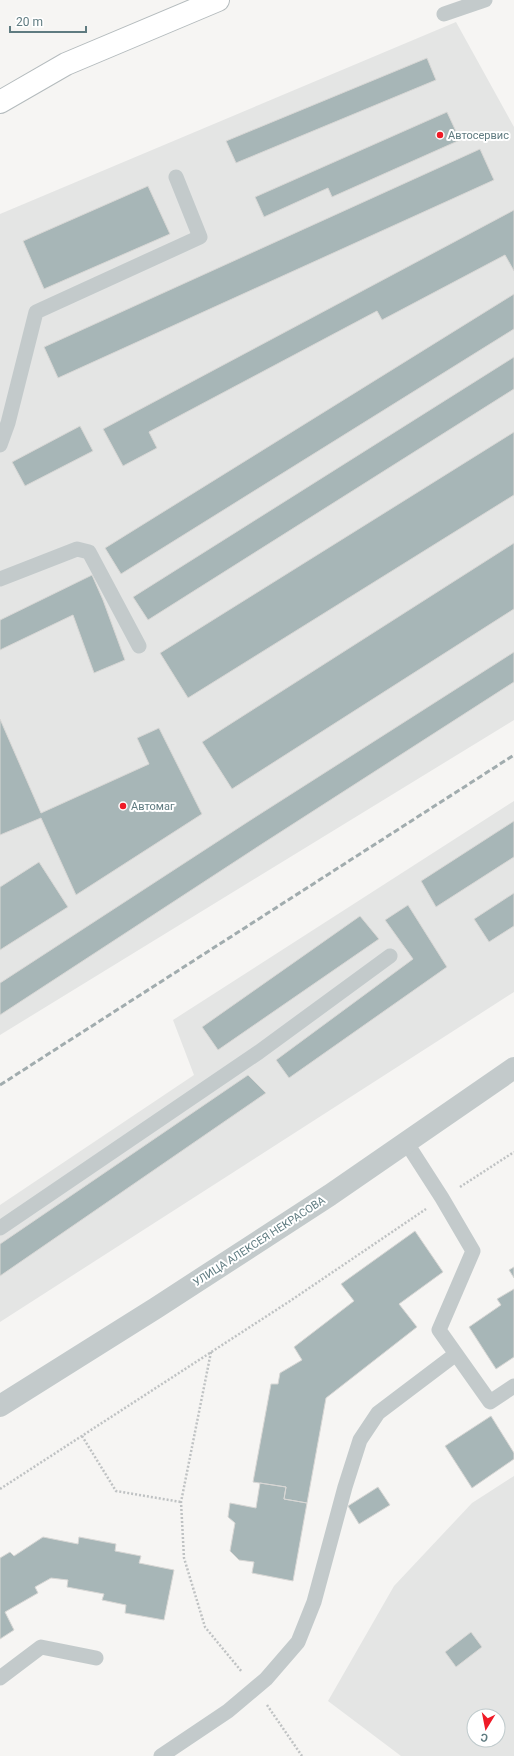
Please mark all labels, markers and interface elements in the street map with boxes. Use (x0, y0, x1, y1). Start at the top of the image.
scale bar (10, 8, 86, 34)
text: 20 m (16, 15, 43, 29)
place label: Автосервис (448, 129, 509, 142)
marker: Автосервис (435, 130, 445, 140)
place label: Автомаг (131, 800, 175, 813)
marker: Автомаг (118, 801, 128, 811)
street label: УЛИЦА АЛЕКСЕЯ НЕКРАСОВА (191, 1193, 328, 1289)
north arrow (466, 1708, 506, 1748)
text: С (480, 1730, 489, 1744)

